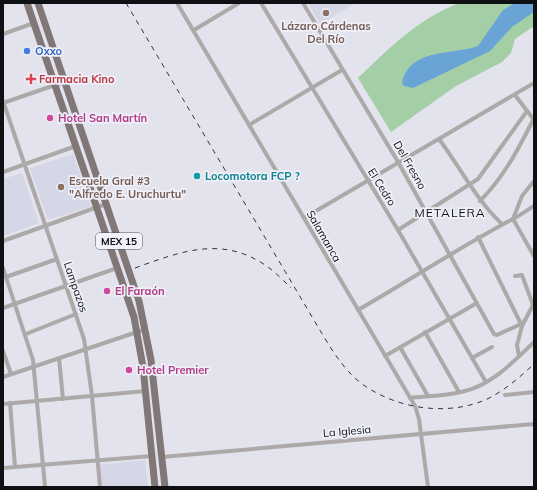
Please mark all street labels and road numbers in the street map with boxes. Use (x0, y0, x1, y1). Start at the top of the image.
street label: Del Fresno (390, 138, 430, 192)
street label: El Cedro (365, 166, 399, 208)
street label: Salamanca (304, 208, 344, 264)
road number: MEX 15 (96, 233, 142, 249)
street label: Lampazos (61, 260, 91, 314)
street label: La Iglesia (322, 422, 372, 440)

